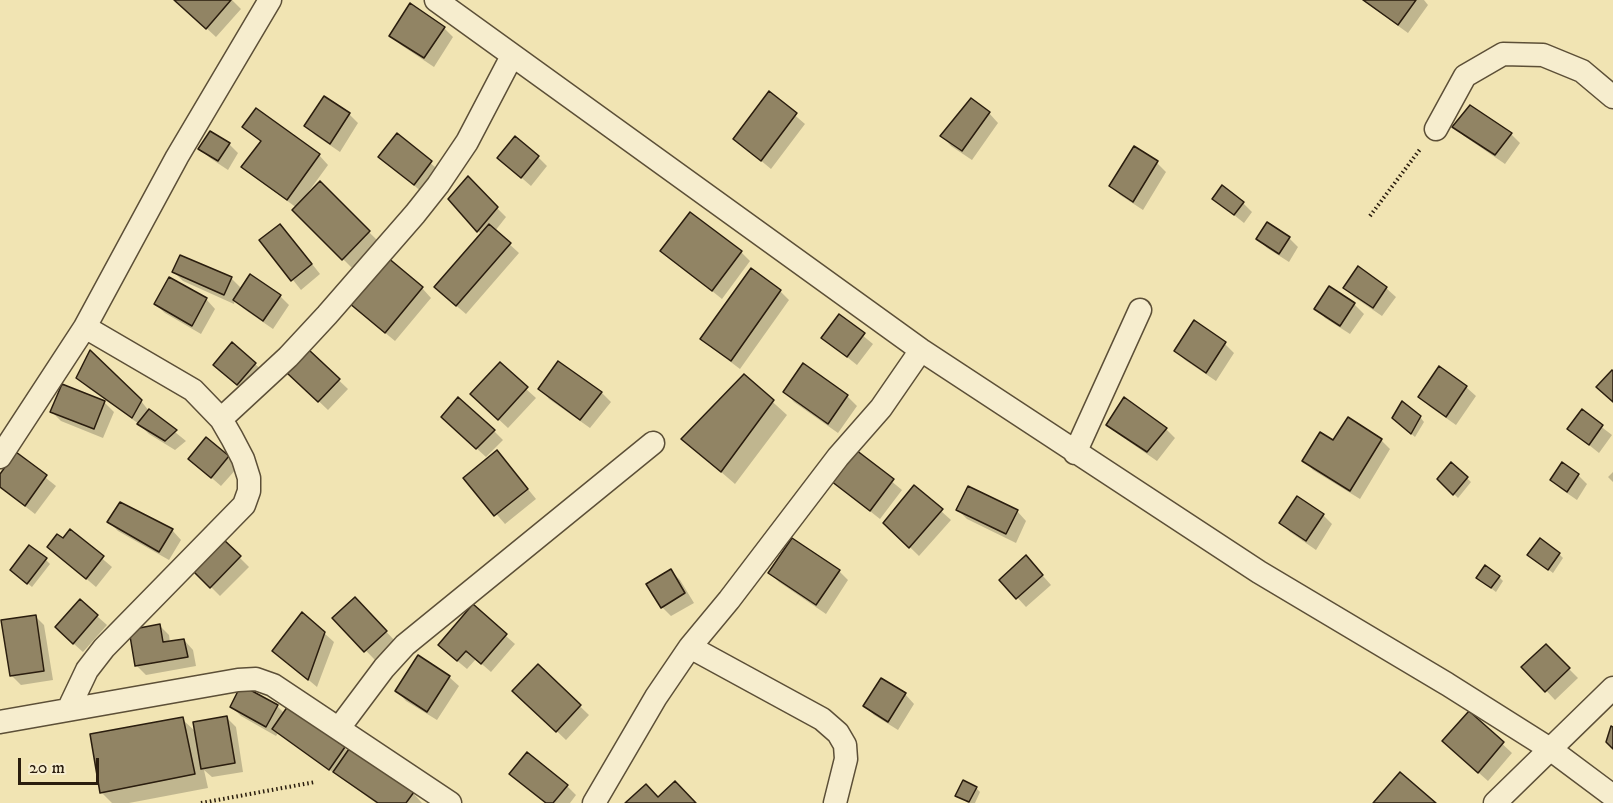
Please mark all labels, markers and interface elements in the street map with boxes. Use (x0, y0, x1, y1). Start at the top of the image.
scale bar (21, 746, 102, 784)
text: 20 m (29, 757, 65, 779)

